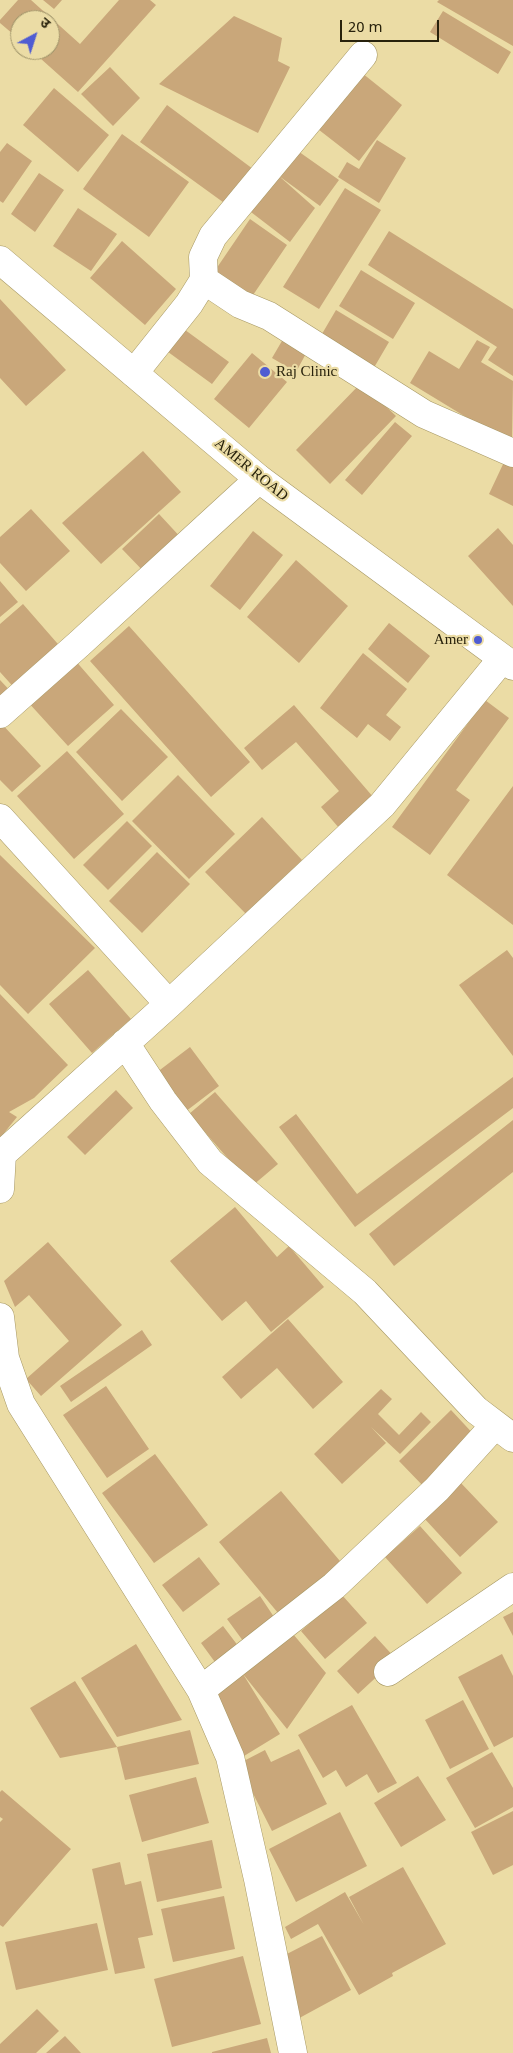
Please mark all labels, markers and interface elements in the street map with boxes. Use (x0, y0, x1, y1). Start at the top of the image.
north arrow (10, 10, 60, 60)
scale bar (343, 10, 442, 42)
text: उ (35, 14, 54, 34)
text: 20 m (348, 19, 382, 38)
place label: Raj Clinic (276, 363, 339, 381)
marker: Raj Clinic (258, 365, 272, 379)
street label: AMER ROAD (212, 436, 290, 504)
place label: Amer (430, 631, 468, 649)
marker: Amer (472, 634, 484, 646)

